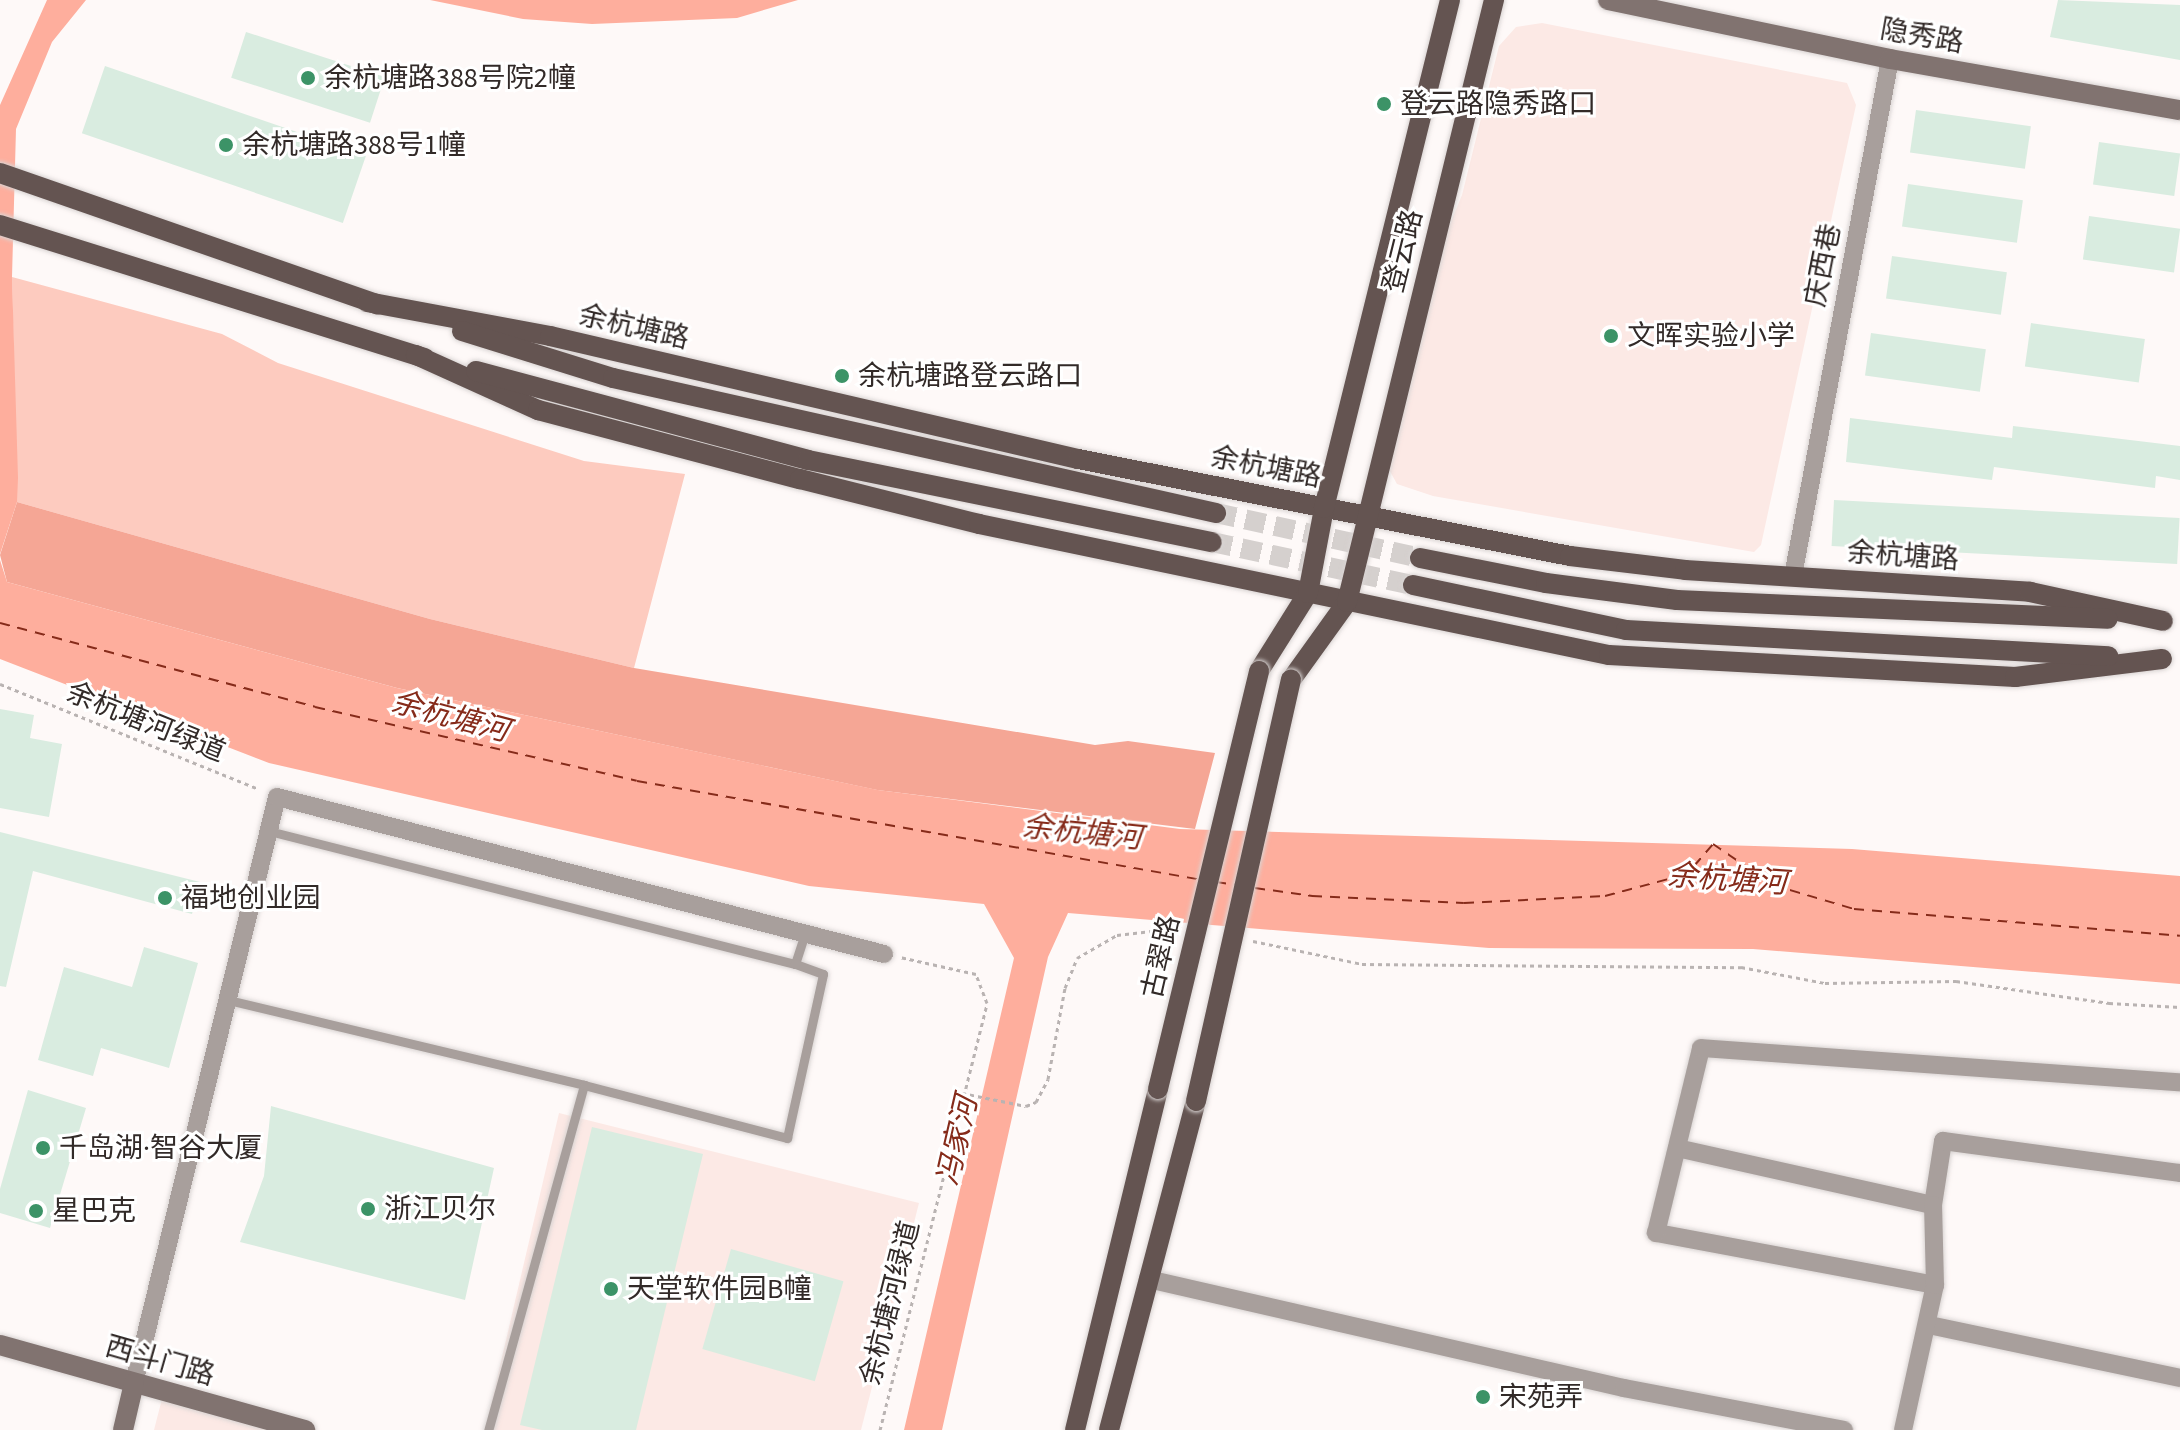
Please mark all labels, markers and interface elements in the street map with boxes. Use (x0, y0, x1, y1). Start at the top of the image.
street label: 隐秀路 (1878, 12, 1966, 60)
place label: 余杭塘路388号院2幢 (324, 61, 576, 95)
marker: 余杭塘路388号院2幢 (299, 69, 317, 87)
place label: 登云路隐秀路口 (1400, 87, 1596, 121)
marker: 登云路隐秀路口 (1375, 95, 1393, 113)
place label: 余杭塘路388号1幢 (242, 128, 466, 162)
marker: 余杭塘路388号1幢 (217, 136, 235, 154)
street label: 登云路 (1377, 206, 1429, 296)
street label: 庆西巷 (1798, 221, 1848, 309)
street label: 余杭塘路 (576, 298, 692, 356)
place label: 文晖实验小学 (1627, 319, 1795, 353)
marker: 文晖实验小学 (1602, 327, 1620, 345)
place label: 余杭塘路登云路口 (858, 359, 1082, 393)
marker: 余杭塘路登云路口 (833, 367, 851, 385)
street label: 余杭塘路 (1208, 440, 1324, 494)
street label: 余杭塘路 (1846, 535, 1960, 577)
street label: 余杭塘河绿道 (62, 675, 230, 769)
water label: 余杭塘河 (387, 684, 513, 750)
water label: 余杭塘河 (1020, 809, 1144, 857)
water label: 余杭塘河 (1666, 858, 1788, 902)
place label: 福地创业园 (181, 881, 321, 915)
marker: 福地创业园 (156, 889, 174, 907)
street label: 古翠路 (1135, 912, 1187, 1002)
water label: 冯家河 (930, 1093, 986, 1189)
place label: 千岛湖·智谷大厦 (59, 1131, 262, 1165)
marker: 千岛湖·智谷大厦 (34, 1139, 52, 1157)
place label: 浙江贝尔 (384, 1192, 496, 1226)
place label: 星巴克 (52, 1194, 136, 1228)
marker: 浙江贝尔 (359, 1200, 377, 1218)
marker: 星巴克 (27, 1202, 45, 1220)
street label: 余杭塘河绿道 (853, 1217, 927, 1389)
place label: 天堂软件园B幢 (627, 1272, 811, 1306)
marker: 天堂软件园B幢 (602, 1280, 620, 1298)
street label: 西斗门路 (102, 1329, 218, 1393)
place label: 宋苑弄 (1499, 1380, 1583, 1414)
marker: 宋苑弄 (1474, 1388, 1492, 1406)

